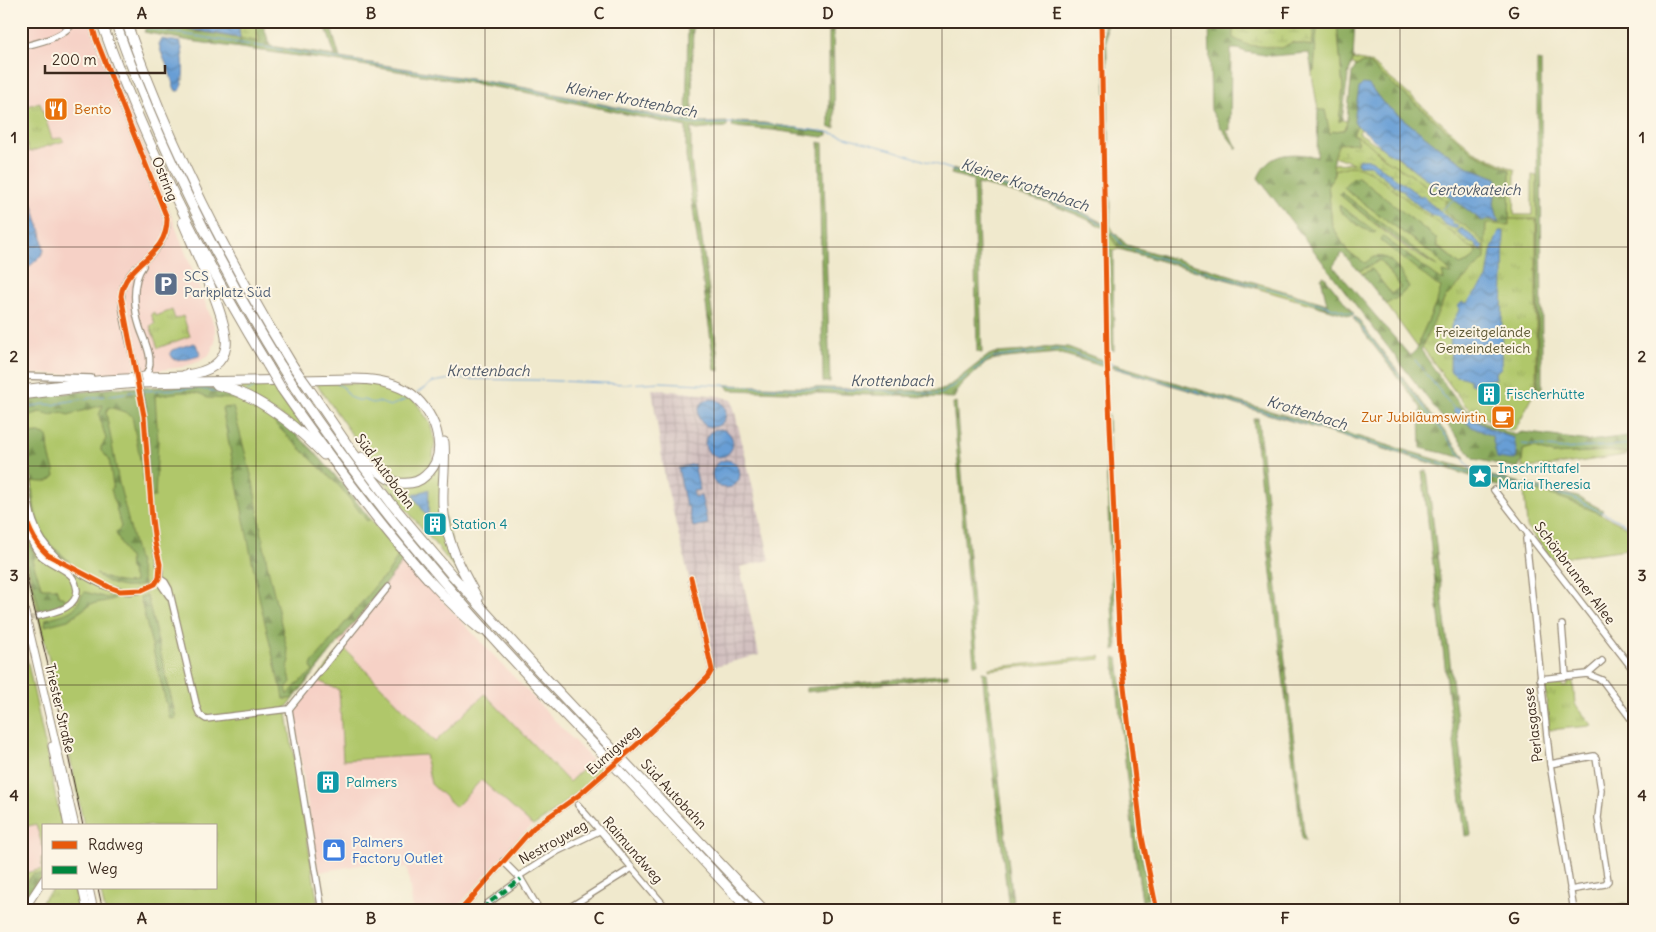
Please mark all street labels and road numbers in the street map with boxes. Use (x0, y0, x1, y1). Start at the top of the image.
street label: Ostring (148, 154, 182, 204)
street label: Süd Autobahn (351, 430, 419, 512)
street label: Schönbrunner Allee (1531, 518, 1619, 628)
street label: Triester Straße (41, 662, 79, 754)
street label: Perlasgasse (1520, 687, 1546, 763)
street label: Eumigweg (583, 721, 643, 779)
street label: Süd Autobahn (637, 755, 711, 833)
street label: Raimundweg (599, 813, 667, 887)
street label: Nestroyweg (515, 816, 591, 868)

